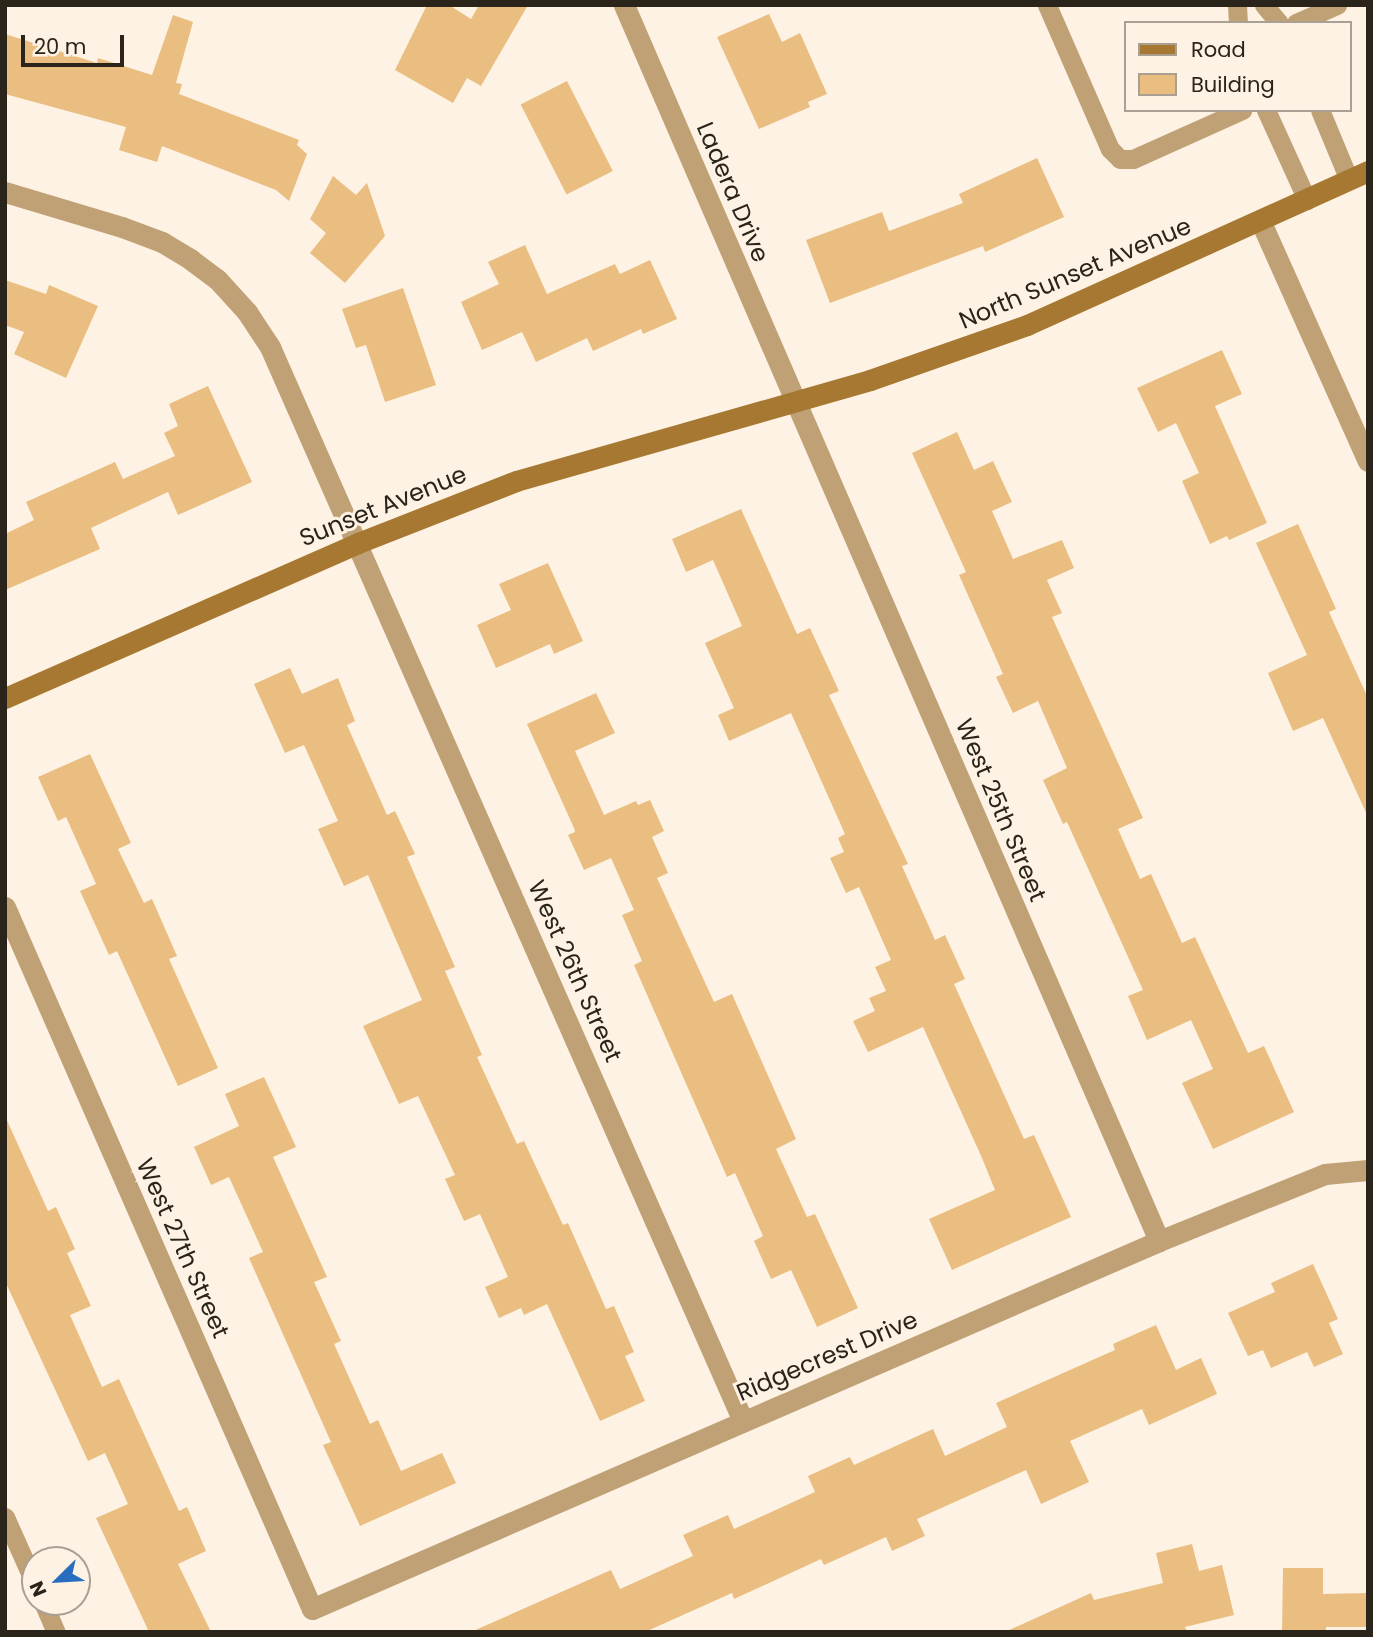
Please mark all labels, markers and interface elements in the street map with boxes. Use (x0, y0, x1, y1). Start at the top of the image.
scale bar (24, 21, 128, 65)
legend (1124, 21, 1352, 112)
text: 20 m (34, 32, 87, 61)
text: Road (1191, 35, 1246, 64)
text: Building (1191, 70, 1275, 99)
street label: Ladera Drive (691, 118, 775, 266)
street label: North Sunset Avenue (955, 211, 1195, 335)
street label: Sunset Avenue (295, 459, 471, 553)
street label: West 25th Street (950, 714, 1052, 906)
street label: West 26th Street (522, 876, 628, 1066)
street label: West 27th Street (130, 1154, 236, 1342)
street label: Ridgecrest Drive (732, 1305, 922, 1407)
north arrow (21, 1546, 91, 1616)
text: N (23, 1577, 53, 1601)

